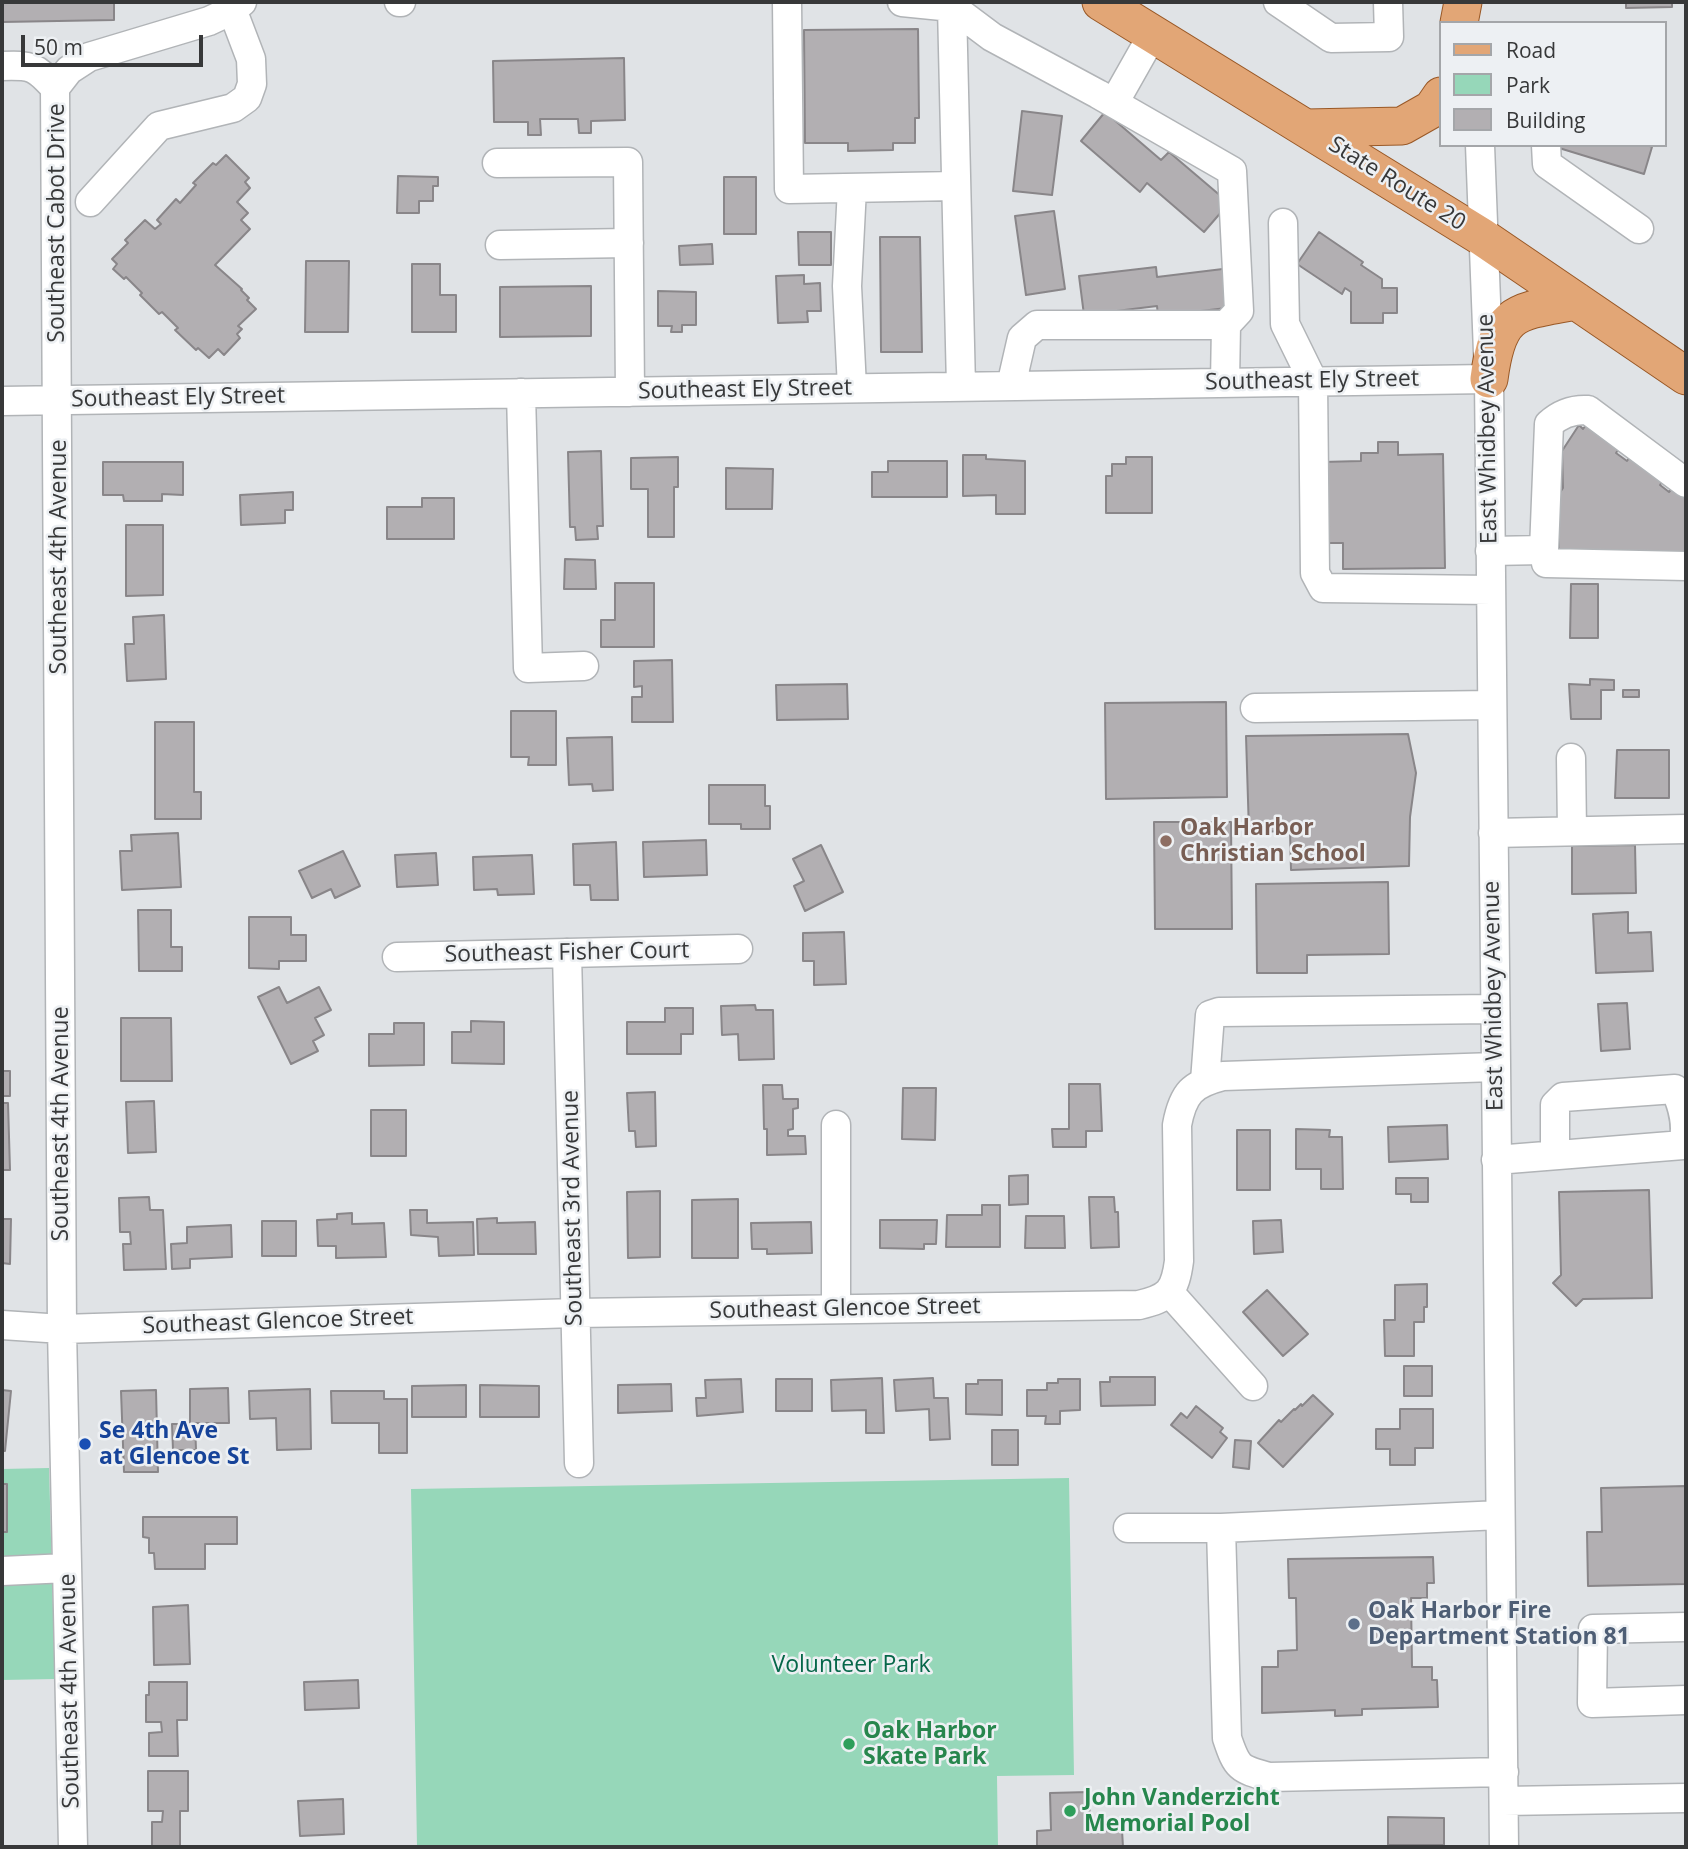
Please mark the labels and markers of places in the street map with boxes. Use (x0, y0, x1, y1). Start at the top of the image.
place label: Oak Harbor Christian School (1180, 814, 1366, 868)
marker: Oak Harbor Christian School (1158, 833, 1174, 849)
place label: Se 4th Ave at Glencoe St (99, 1417, 250, 1471)
marker: Se 4th Ave at Glencoe St (77, 1436, 93, 1452)
place label: Oak Harbor Fire Department Station 81 (1368, 1597, 1630, 1651)
marker: Oak Harbor Fire Department Station 81 (1346, 1616, 1362, 1632)
place label: Oak Harbor Skate Park (863, 1717, 997, 1771)
marker: Oak Harbor Skate Park (841, 1736, 857, 1752)
place label: John Vanderzicht Memorial Pool (1084, 1784, 1280, 1838)
marker: John Vanderzicht Memorial Pool (1062, 1803, 1078, 1819)

